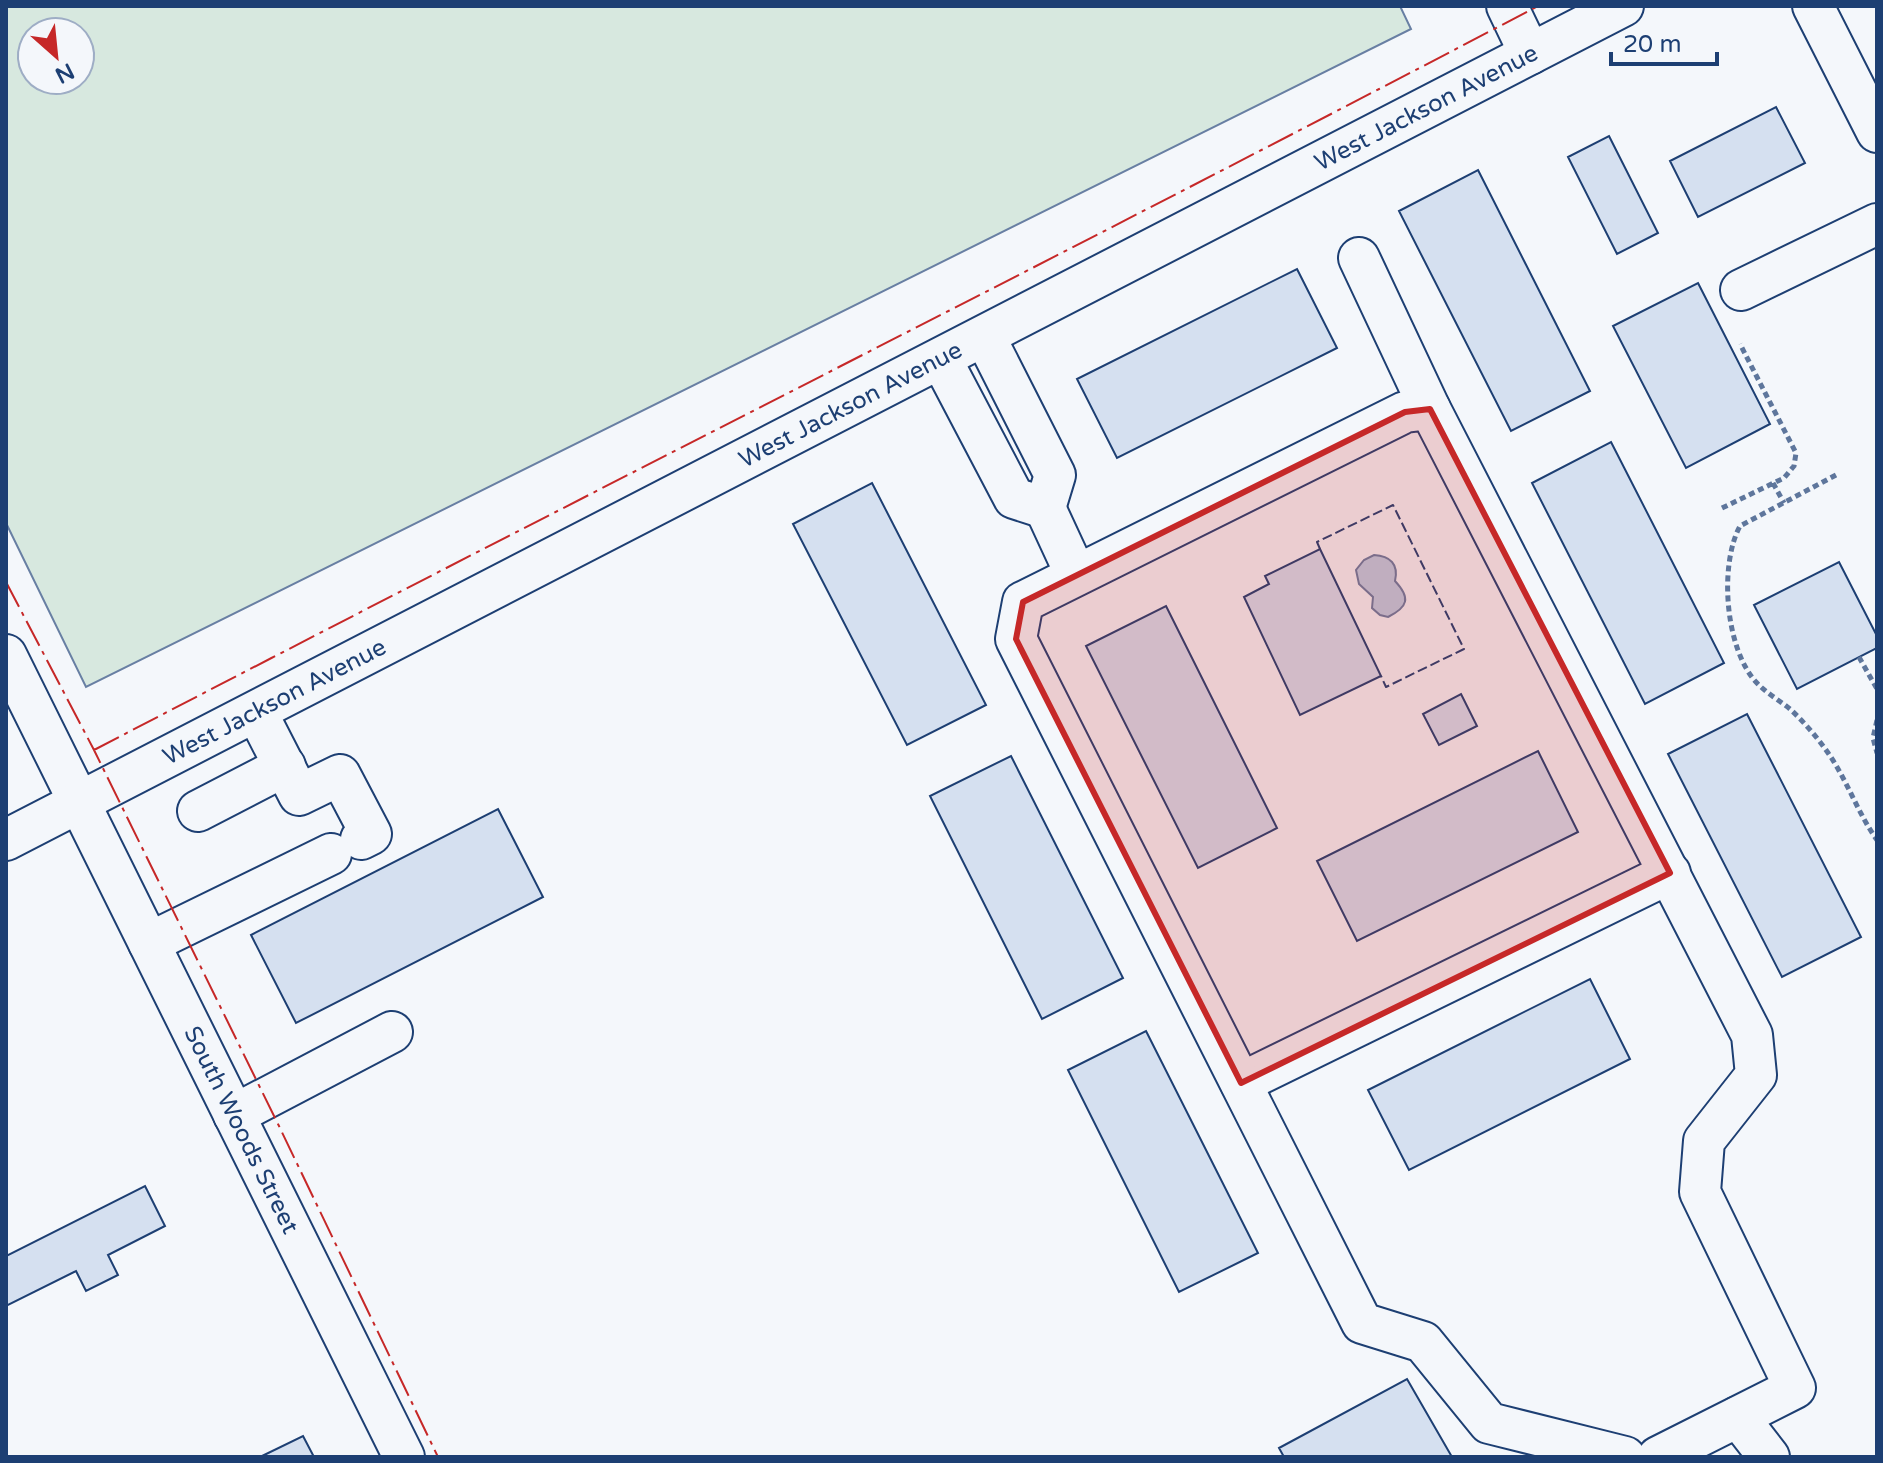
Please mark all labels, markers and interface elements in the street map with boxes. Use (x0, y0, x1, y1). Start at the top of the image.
north arrow (16, 16, 96, 96)
scale bar (1611, 16, 1717, 66)
text: 20 m (1623, 30, 1681, 59)
street label: West Jackson Avenue (1310, 38, 1543, 177)
text: N (51, 57, 78, 89)
street label: West Jackson Avenue (734, 335, 967, 474)
street label: West Jackson Avenue (158, 632, 391, 771)
street label: South Woods Street (178, 1021, 305, 1238)

